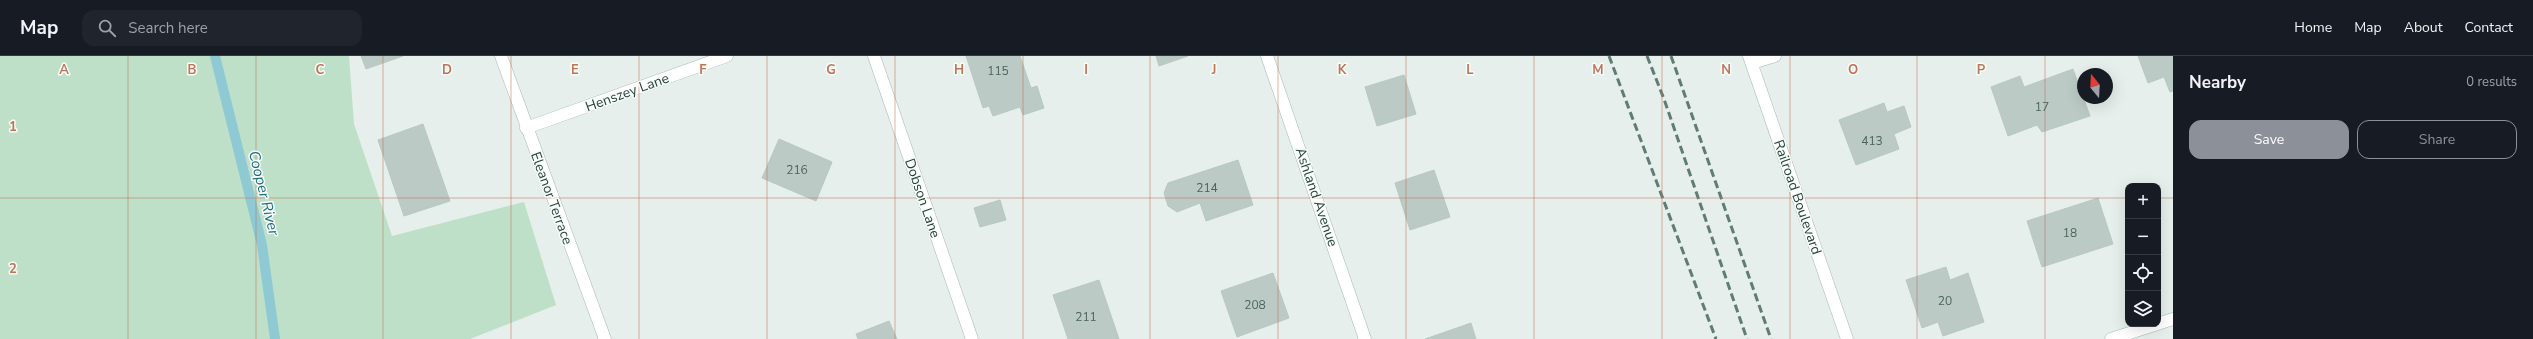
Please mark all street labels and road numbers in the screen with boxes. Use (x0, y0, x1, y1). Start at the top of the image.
street label: Henszey Lane (583, 69, 672, 116)
street label: Railroad Boulevard (1769, 137, 1826, 257)
street label: Ashland Avenue (1291, 145, 1342, 249)
street label: Eleanor Terrace (526, 149, 577, 247)
street label: Dobson Lane (900, 156, 945, 240)

